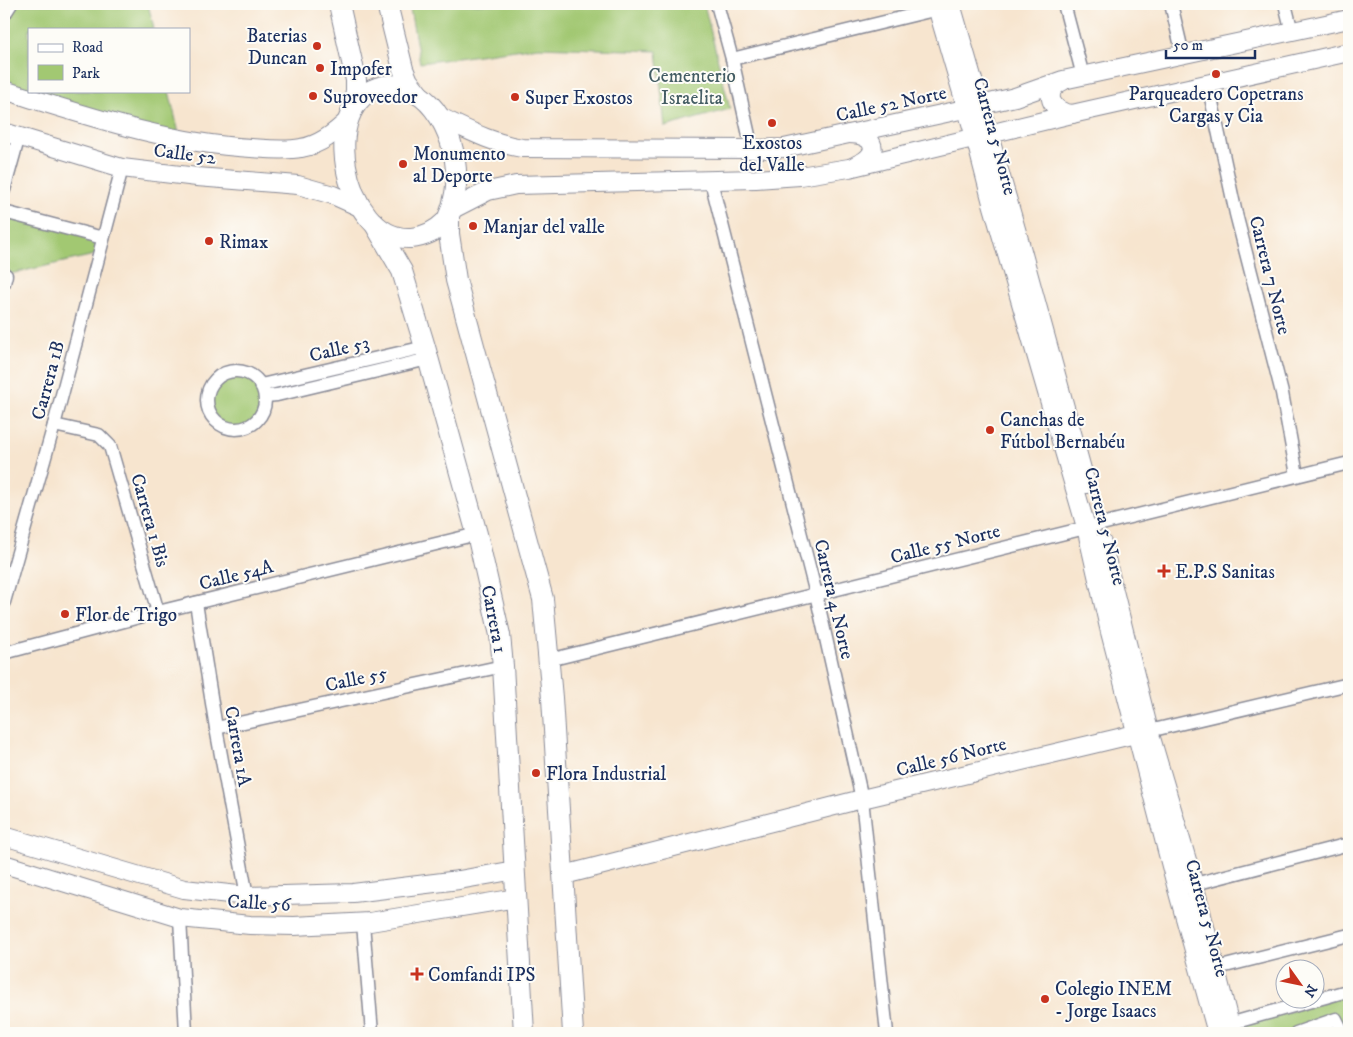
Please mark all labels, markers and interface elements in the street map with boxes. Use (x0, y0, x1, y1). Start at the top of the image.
place label: Baterias Duncan (247, 25, 307, 70)
legend (28, 28, 190, 92)
scale bar (1166, 28, 1254, 60)
text: 50 m (1173, 36, 1203, 55)
text: Road (72, 38, 104, 57)
marker: Baterias Duncan (311, 40, 323, 52)
place label: Impofer (330, 58, 392, 81)
marker: Impofer (314, 62, 326, 74)
text: Park (72, 64, 101, 83)
park label: Cementerio Israelita (648, 65, 736, 110)
marker: Parqueadero Copetrans Cargas y Cia (1210, 68, 1222, 80)
street label: Carrera 5 Norte (968, 75, 1021, 198)
street label: Calle 52 Norte (834, 82, 949, 127)
place label: Parqueadero Copetrans Cargas y Cia (1128, 83, 1304, 128)
place label: Suproveedor (323, 86, 418, 109)
place label: Super Exostos (525, 87, 633, 110)
marker: Suproveedor (307, 90, 319, 102)
marker: Super Exostos (509, 91, 521, 103)
marker: Exostos del Valle (766, 117, 778, 129)
place label: Exostos del Valle (739, 132, 805, 177)
street label: Calle 52 (152, 139, 218, 170)
place label: Monumento al Deporte (413, 143, 506, 188)
marker: Monumento al Deporte (397, 158, 409, 170)
street label: Carrera 7 Norte (1244, 214, 1295, 337)
place label: Manjar del valle (483, 216, 605, 239)
marker: Manjar del valle (467, 220, 479, 232)
place label: Rimax (219, 231, 269, 254)
marker: Rimax (203, 235, 215, 247)
street label: Calle 53 (307, 331, 371, 367)
street label: Carrera 1B (27, 338, 70, 422)
place label: Canchas de Fútbol Bernabéu (1000, 409, 1125, 454)
marker: Canchas de Fútbol Bernabéu (984, 424, 996, 436)
street label: Carrera 5 Norte (1079, 465, 1130, 588)
street label: Carrera 1 Bis (125, 471, 174, 570)
street label: Calle 55 Norte (888, 520, 1003, 569)
street label: Carrera 4 Norte (809, 537, 859, 662)
street label: Calle 54A (197, 555, 277, 596)
place label: E.P.S Sanitas (1175, 561, 1275, 584)
marker: E.P.S Sanitas (1157, 564, 1171, 578)
street label: Carrera 1 (476, 583, 511, 655)
place label: Flor de Trigo (75, 604, 177, 627)
marker: Flor de Trigo (59, 608, 71, 620)
street label: Calle 55 (323, 662, 390, 697)
street label: Carrera 1A (219, 704, 256, 789)
street label: Calle 56 Norte (894, 733, 1009, 782)
place label: Flora Industrial (546, 763, 667, 786)
marker: Flora Industrial (530, 767, 542, 779)
street label: Carrera 5 Norte (1180, 857, 1233, 980)
street label: Calle 56 (227, 890, 292, 917)
north arrow (1276, 960, 1326, 1010)
place label: Comfandi IPS (428, 964, 535, 987)
marker: Comfandi IPS (410, 967, 424, 981)
place label: Colegio INEM - Jorge Isaacs (1055, 978, 1172, 1023)
text: N (1299, 981, 1321, 1001)
marker: Colegio INEM - Jorge Isaacs (1039, 993, 1051, 1005)

